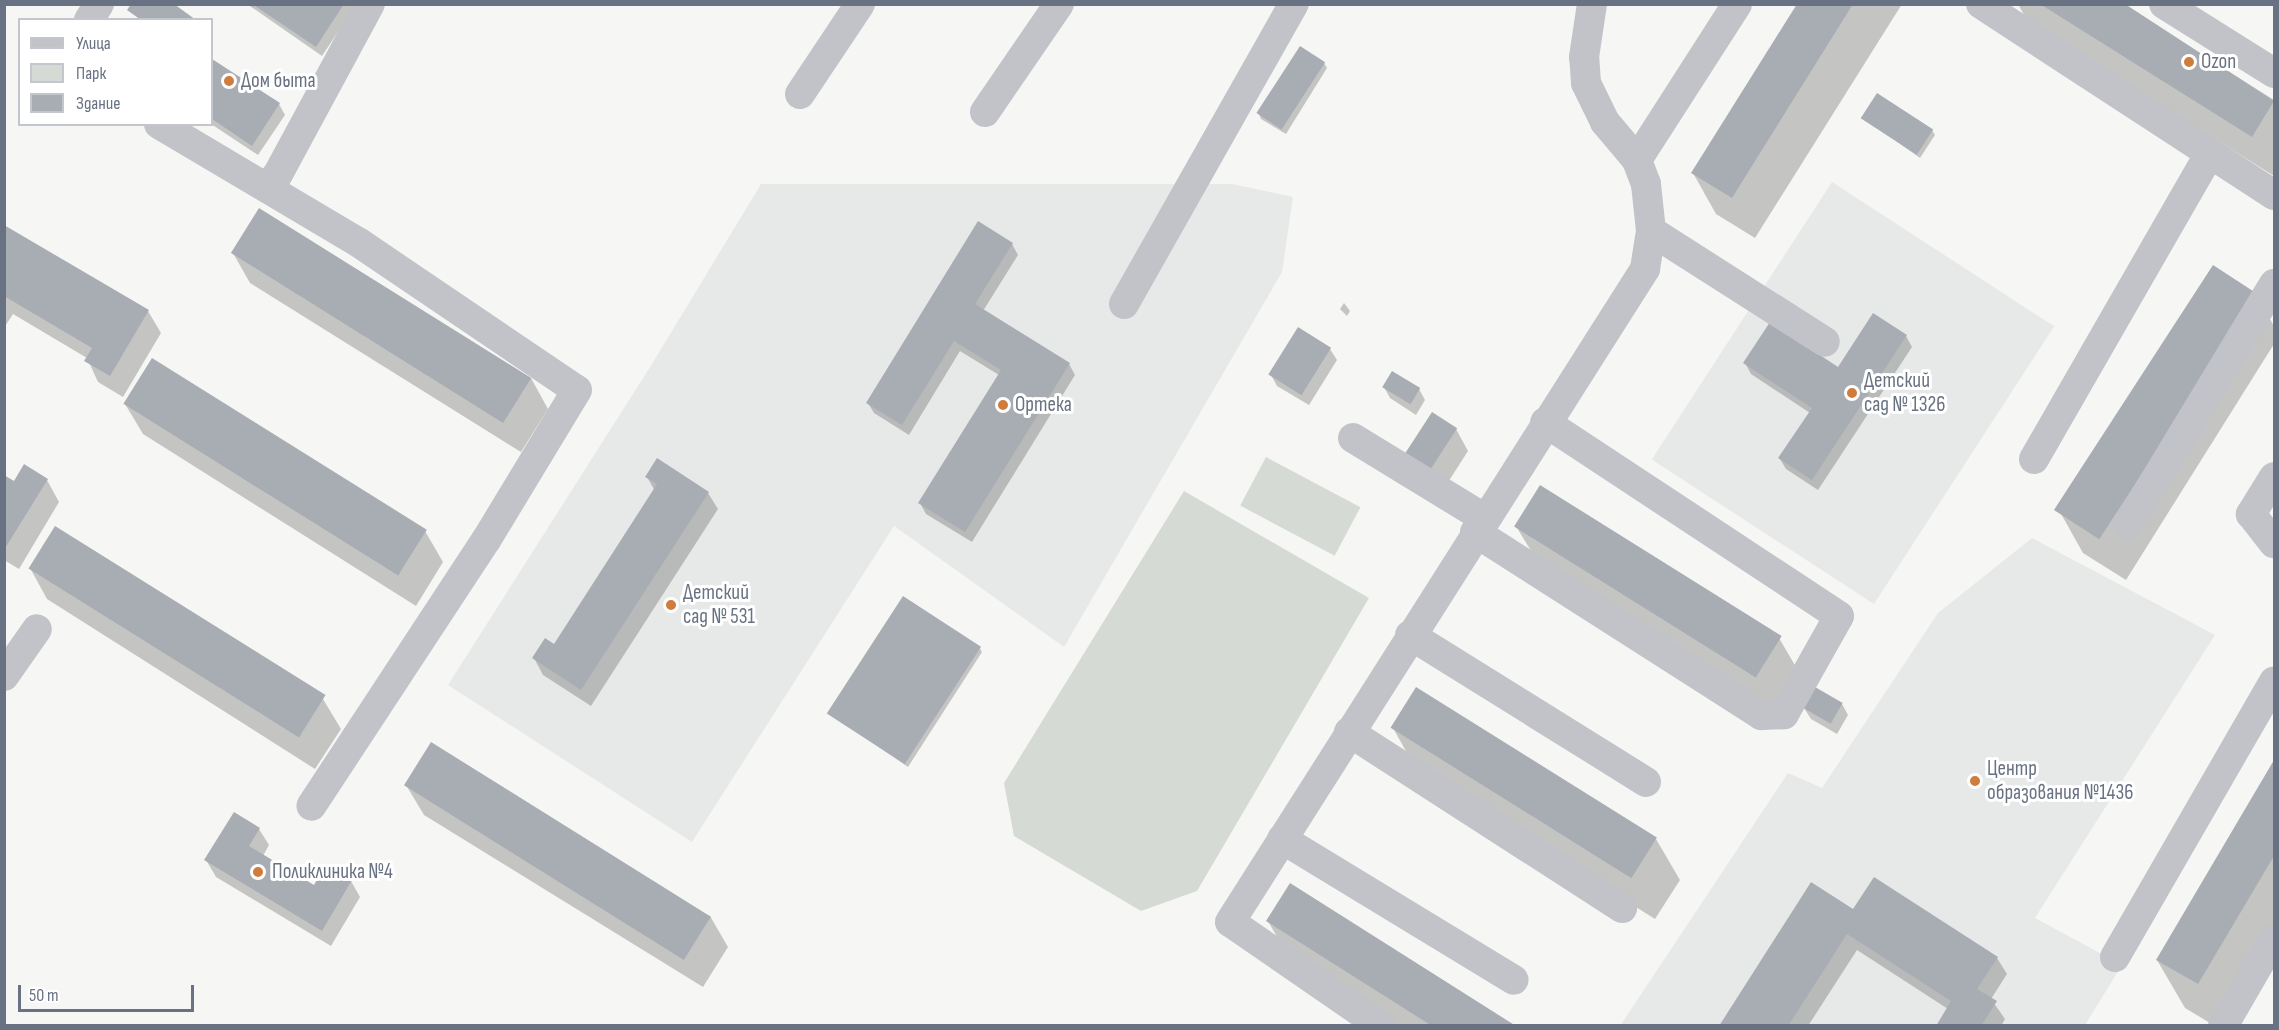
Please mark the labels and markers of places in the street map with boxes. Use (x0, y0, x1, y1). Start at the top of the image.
place label: Ozon (2201, 49, 2236, 75)
marker: Ozon (2182, 55, 2196, 69)
place label: Дом быта (241, 68, 316, 94)
marker: Дом быта (222, 74, 236, 88)
place label: Детский сад № 1326 (1864, 368, 1945, 418)
marker: Детский сад № 1326 (1845, 386, 1859, 400)
place label: Ортека (1015, 392, 1072, 418)
marker: Ортека (996, 398, 1010, 412)
place label: Детский сад № 531 (683, 580, 755, 630)
marker: Детский сад № 531 (664, 598, 678, 612)
place label: Центр образования №1436 (1987, 756, 2133, 806)
marker: Центр образования №1436 (1968, 774, 1982, 788)
place label: Поликлиника №4 (272, 859, 393, 885)
marker: Поликлиника №4 (249, 863, 267, 881)

